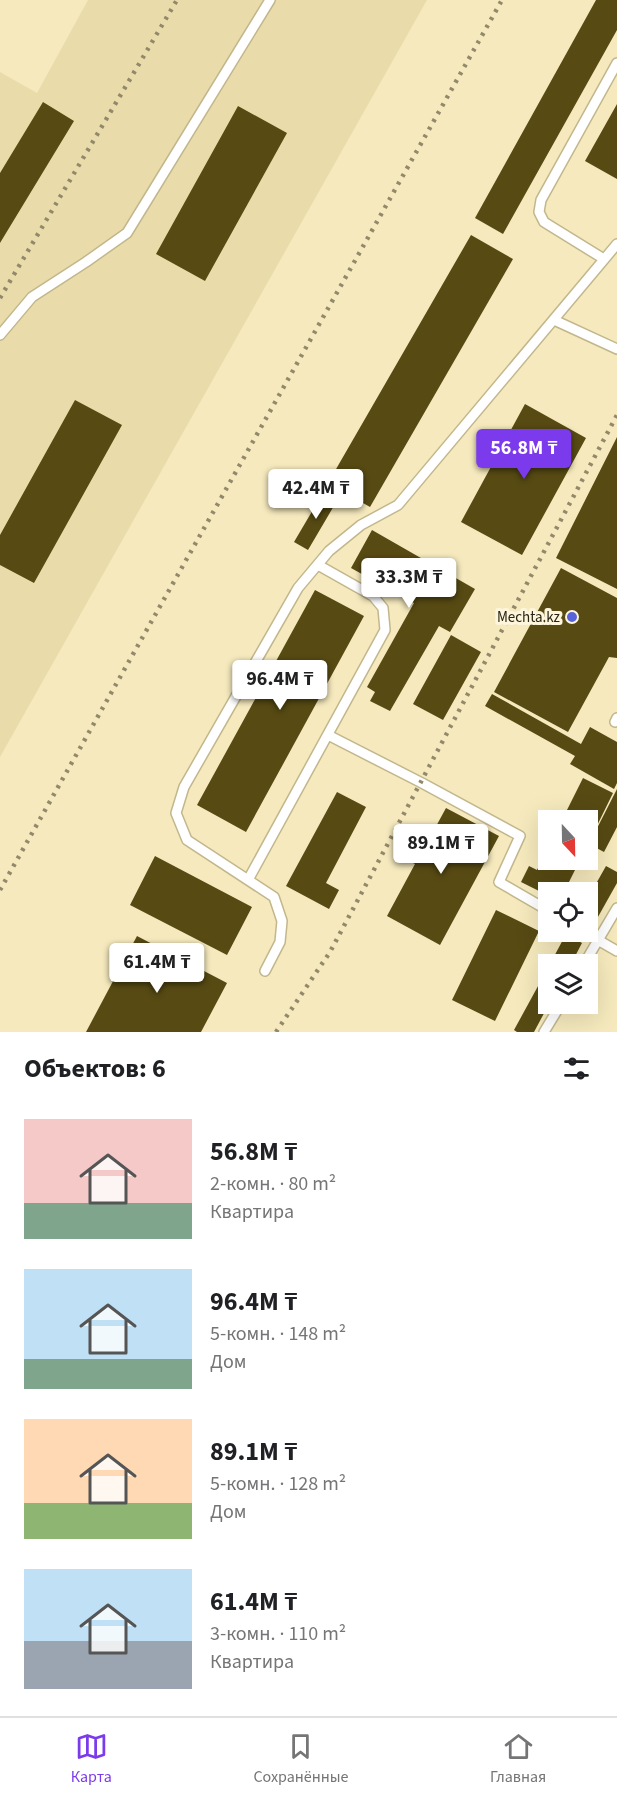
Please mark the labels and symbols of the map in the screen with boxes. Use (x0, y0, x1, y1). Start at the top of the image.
pin: 56.8M ₸ (469, 429, 579, 480)
pin: 42.4M ₸ (261, 469, 371, 520)
pin: 33.3M ₸ (354, 558, 464, 609)
place label: Mechta.kz (497, 607, 560, 628)
marker: Mechta.kz (565, 610, 579, 624)
pin: 96.4M ₸ (225, 660, 335, 711)
north arrow (538, 810, 598, 870)
pin: 89.1M ₸ (386, 824, 496, 875)
pin: 61.4M ₸ (102, 943, 212, 994)

